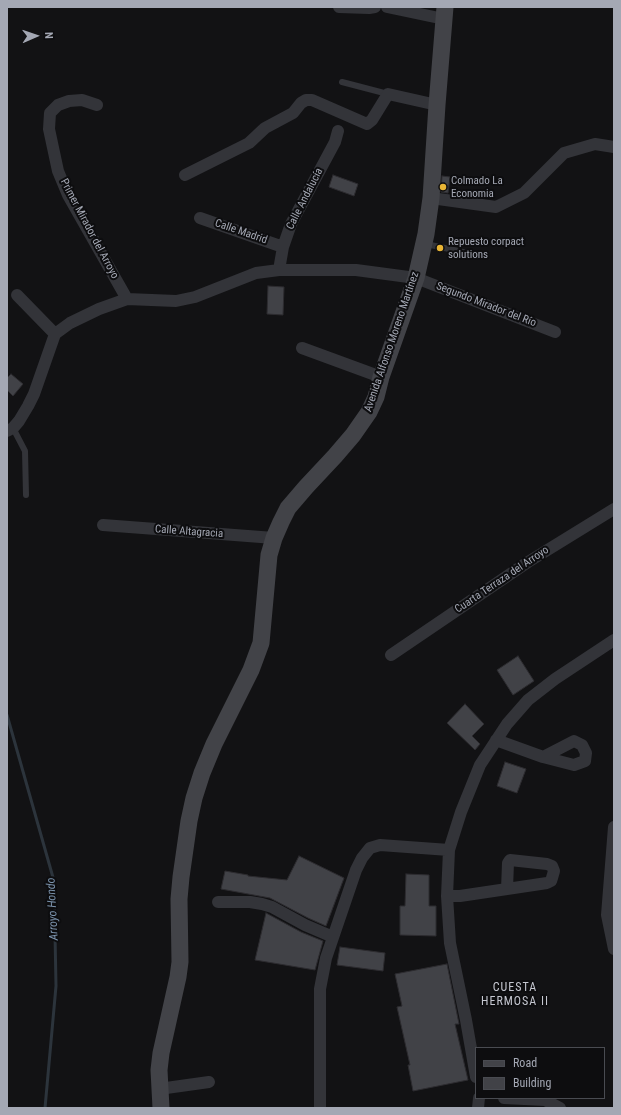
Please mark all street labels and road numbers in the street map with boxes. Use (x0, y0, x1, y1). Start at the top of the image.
street label: Calle Andalucía (284, 166, 326, 232)
street label: Primer Mirador del Arroyo (57, 177, 121, 281)
street label: Calle Madrid (213, 217, 269, 247)
street label: Avenida Alfonso Moreno Martínez (362, 270, 422, 414)
street label: Segundo Mirador del Río (434, 280, 538, 330)
street label: Calle Altagracia (154, 523, 224, 541)
street label: Cuarta Terraza del Arroyo (453, 544, 551, 616)

